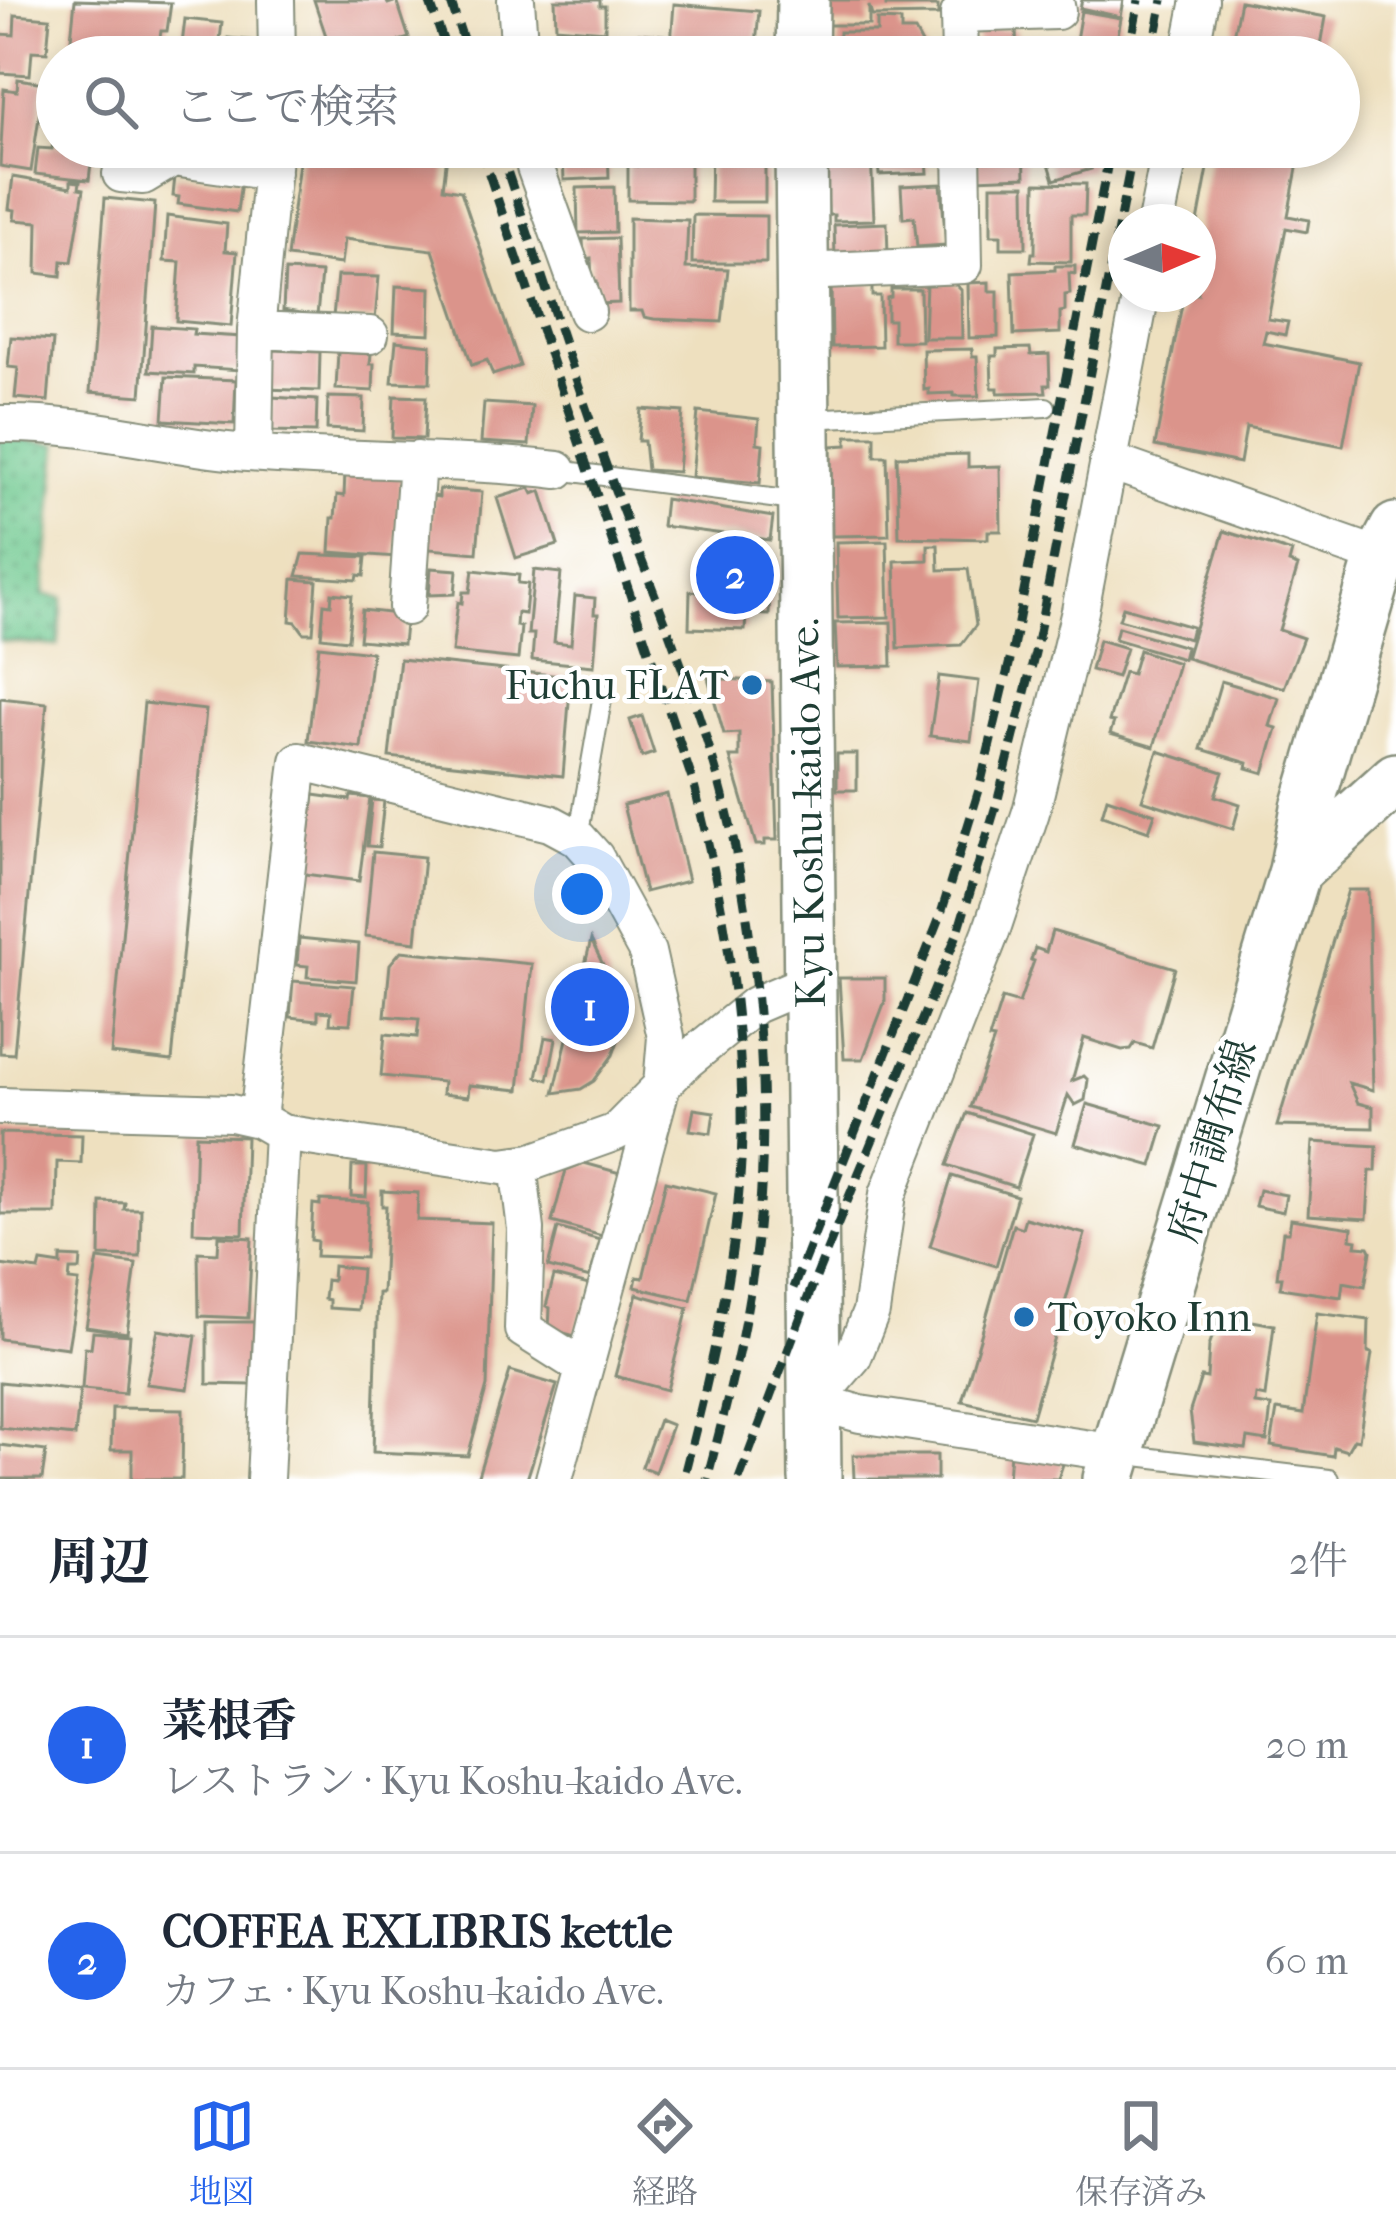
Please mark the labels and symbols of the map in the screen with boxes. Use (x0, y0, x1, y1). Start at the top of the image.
north arrow (1108, 204, 1216, 312)
pin: 2 (696, 530, 774, 620)
street label: Kyu Koshu-kaido Ave. (780, 618, 836, 1008)
place label: Fuchu FLAT (505, 661, 729, 710)
marker: Fuchu FLAT (739, 672, 765, 698)
your location (552, 864, 612, 924)
pin: 1 (551, 962, 629, 1052)
street label: 府中調布線 (1159, 1033, 1267, 1249)
place label: Toyoko Inn (1048, 1293, 1251, 1342)
marker: Toyoko Inn (1011, 1304, 1037, 1330)

